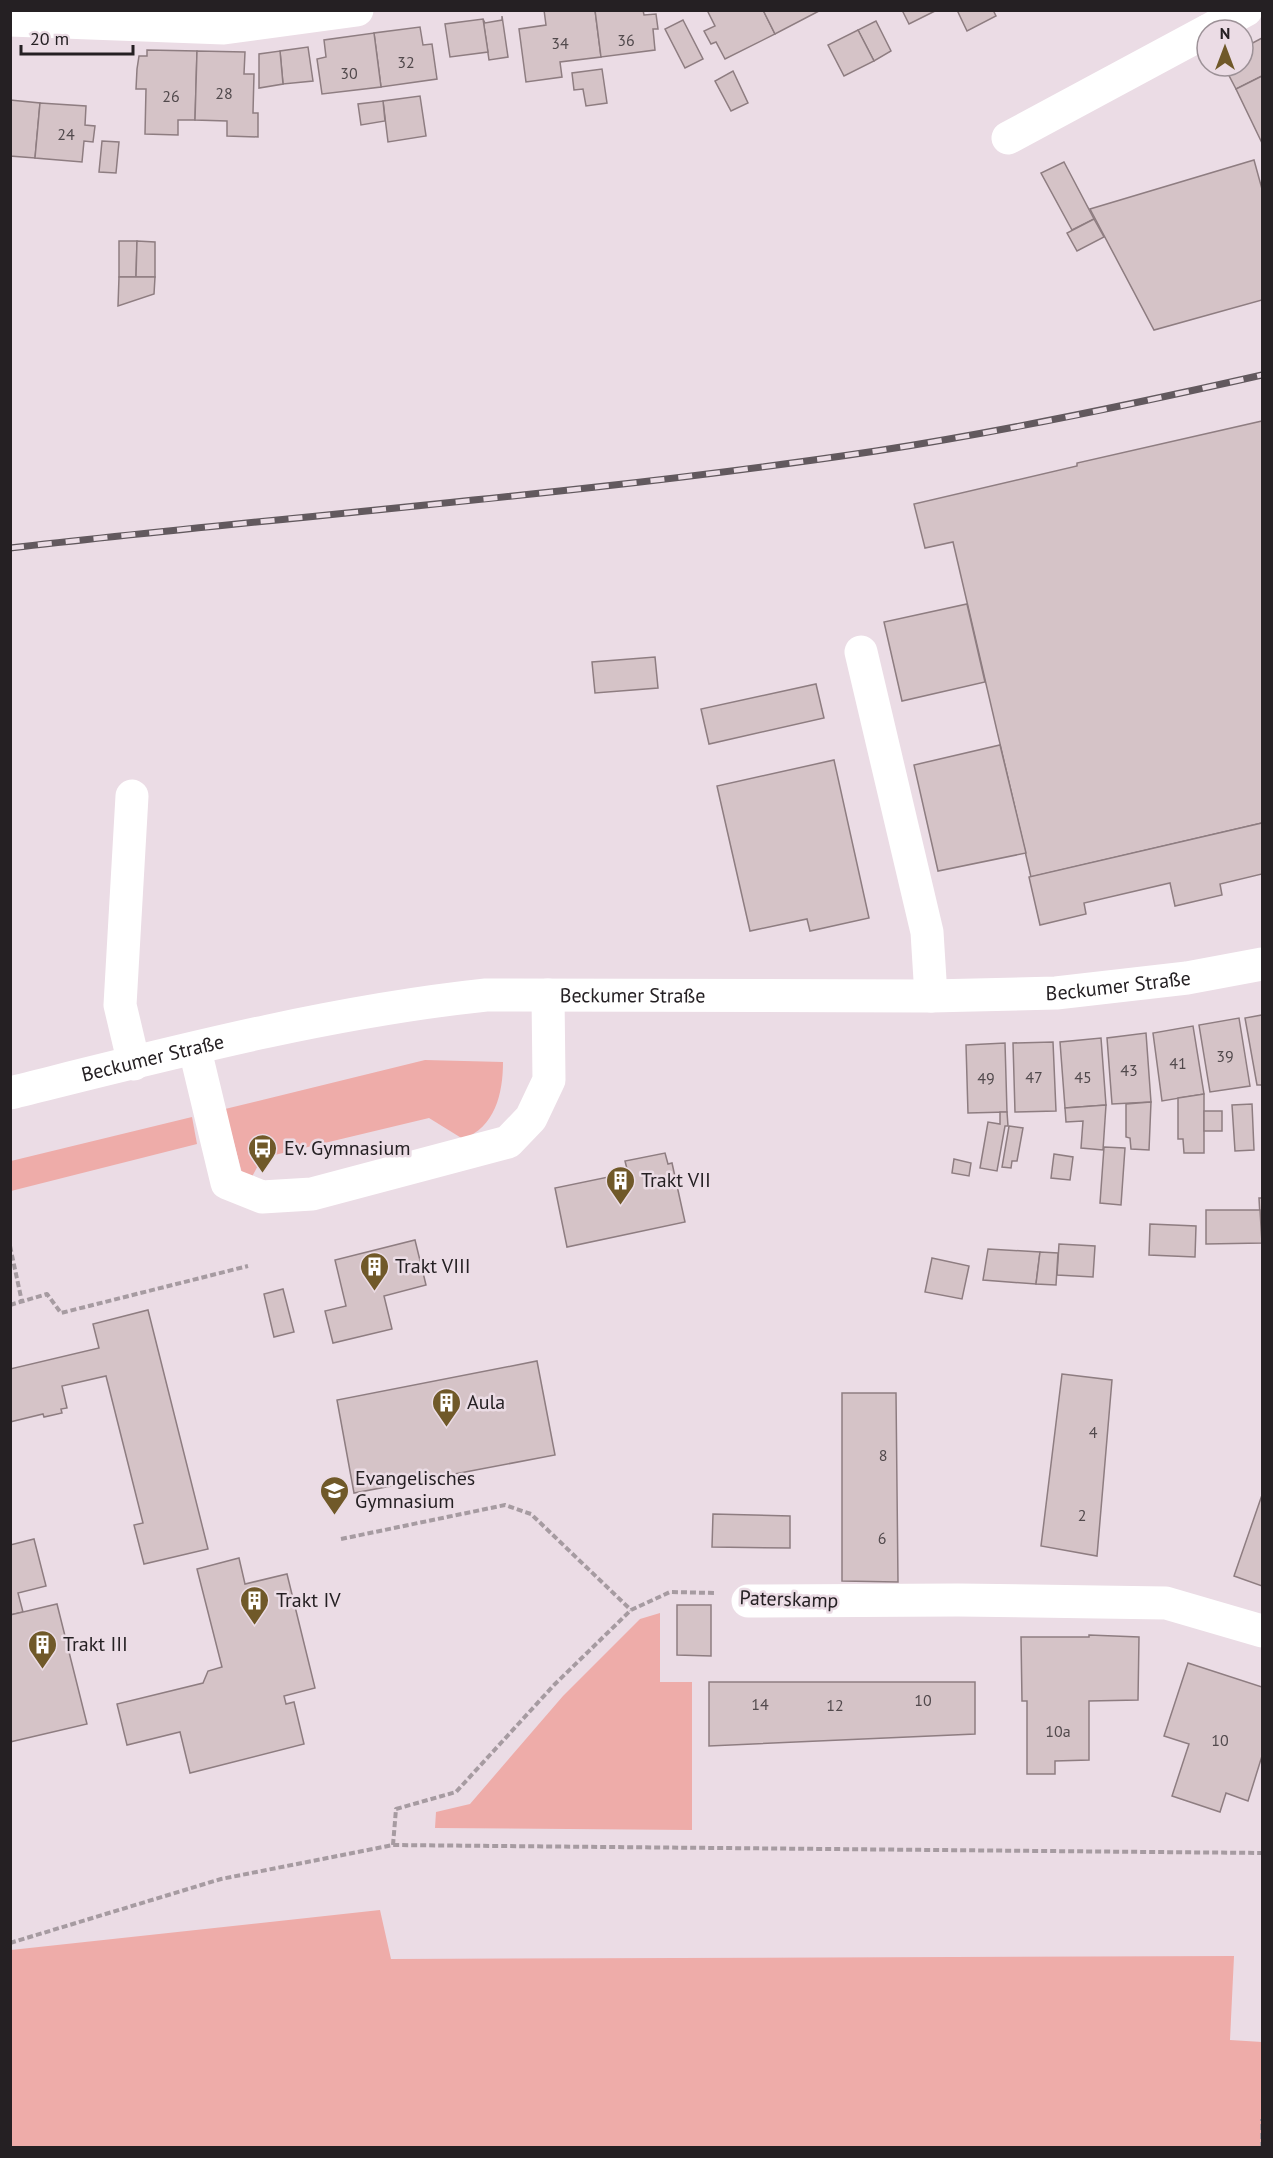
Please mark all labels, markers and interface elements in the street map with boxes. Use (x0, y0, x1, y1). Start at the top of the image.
scale bar (21, 18, 134, 56)
north arrow (1195, 18, 1255, 78)
text: N (1220, 23, 1230, 43)
text: 20 m (30, 27, 69, 50)
house number: 36 (617, 30, 635, 50)
house number: 34 (551, 33, 569, 53)
house number: 32 (397, 52, 415, 72)
house number: 30 (340, 63, 358, 83)
house number: 28 (215, 83, 233, 103)
house number: 26 (162, 86, 180, 106)
house number: 24 (57, 124, 75, 144)
street label: Beckumer Straße (1045, 965, 1192, 1006)
street label: Beckumer Straße (560, 982, 706, 1008)
street label: Beckumer Straße (79, 1028, 227, 1088)
house number: 39 (1216, 1046, 1234, 1066)
house number: 41 (1169, 1053, 1187, 1073)
house number: 43 (1120, 1060, 1138, 1080)
house number: 47 (1025, 1067, 1043, 1087)
house number: 45 (1074, 1067, 1092, 1087)
house number: 49 (977, 1068, 995, 1088)
bus stop icon: Ev. Gymnasium (247, 1132, 279, 1174)
place label: Ev. Gymnasium (284, 1135, 410, 1161)
building icon: Trakt VII (604, 1164, 636, 1206)
place label: Trakt VII (641, 1167, 711, 1193)
building icon: Trakt VIII (358, 1250, 390, 1292)
place label: Trakt VIII (395, 1253, 471, 1279)
building icon: Aula (430, 1386, 462, 1428)
place label: Aula (467, 1389, 505, 1415)
house number: 4 (1089, 1422, 1098, 1442)
house number: 8 (879, 1445, 887, 1465)
place label: Evangelisches Gymnasium (355, 1465, 475, 1514)
school or university icon: Evangelisches Gymnasium (318, 1474, 350, 1516)
house number: 2 (1078, 1505, 1086, 1525)
house number: 6 (878, 1528, 886, 1548)
building icon: Trakt IV (239, 1584, 271, 1626)
street label: Paterskamp (739, 1584, 839, 1614)
place label: Trakt IV (276, 1587, 341, 1613)
building icon: Trakt III (26, 1628, 58, 1670)
place label: Trakt III (63, 1631, 128, 1657)
house number: 10 (914, 1690, 932, 1710)
house number: 14 (751, 1694, 769, 1714)
house number: 12 (826, 1695, 844, 1715)
house number: 10a (1045, 1721, 1071, 1741)
house number: 10 (1211, 1730, 1229, 1750)

